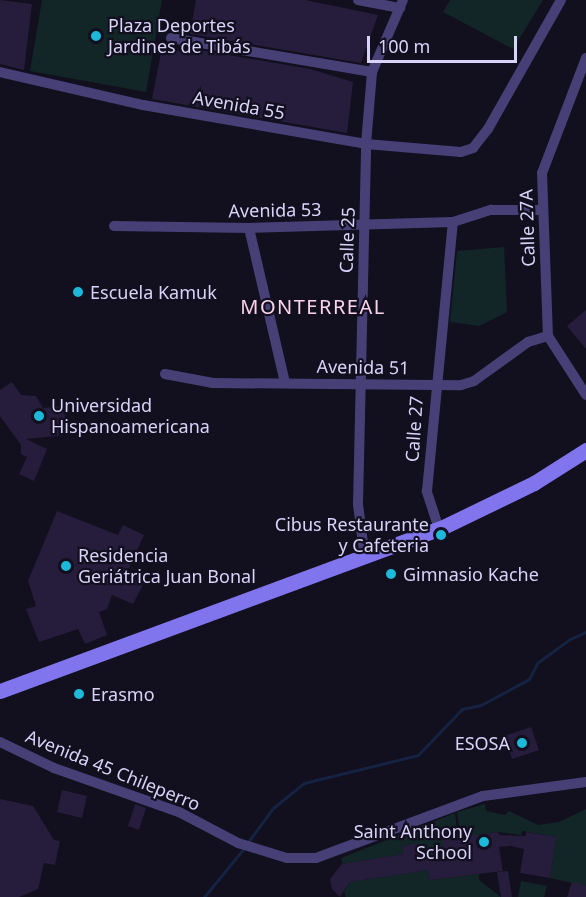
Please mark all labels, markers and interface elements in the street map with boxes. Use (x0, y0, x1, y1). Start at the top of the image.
place label: Plaza Deportes Jardines de Tibás (108, 15, 251, 57)
scale bar (370, 24, 520, 62)
marker: Plaza Deportes Jardines de Tibás (89, 29, 103, 43)
text: 100 m (378, 34, 430, 58)
street label: Avenida 55 (191, 86, 287, 124)
street label: Calle 27A (515, 189, 539, 267)
street label: Avenida 53 (228, 198, 322, 222)
street label: Calle 25 (335, 207, 359, 273)
place label: Escuela Kamuk (90, 281, 217, 303)
marker: Escuela Kamuk (71, 285, 85, 299)
district label: MONTERREAL (240, 294, 386, 318)
street label: Avenida 51 (316, 355, 410, 379)
place label: Universidad Hispanoamericana (51, 395, 210, 438)
street label: Calle 27 (401, 395, 427, 463)
marker: Universidad Hispanoamericana (32, 409, 46, 423)
place label: Cibus Restaurante y Cafeteria (275, 514, 429, 556)
marker: Cibus Restaurante y Cafeteria (434, 528, 448, 542)
place label: Residencia Geriátrica Juan Bonal (78, 545, 256, 588)
marker: Residencia Geriátrica Juan Bonal (59, 559, 73, 573)
place label: Gimnasio Kache (403, 563, 539, 585)
marker: Gimnasio Kache (384, 567, 398, 581)
place label: Erasmo (91, 683, 155, 705)
marker: Erasmo (72, 687, 86, 701)
street label: Avenida 45 Chileperro (23, 725, 203, 815)
place label: ESOSA (455, 732, 510, 754)
marker: ESOSA (515, 736, 529, 750)
place label: Saint Anthony School (354, 821, 472, 864)
marker: Saint Anthony School (477, 835, 491, 849)

